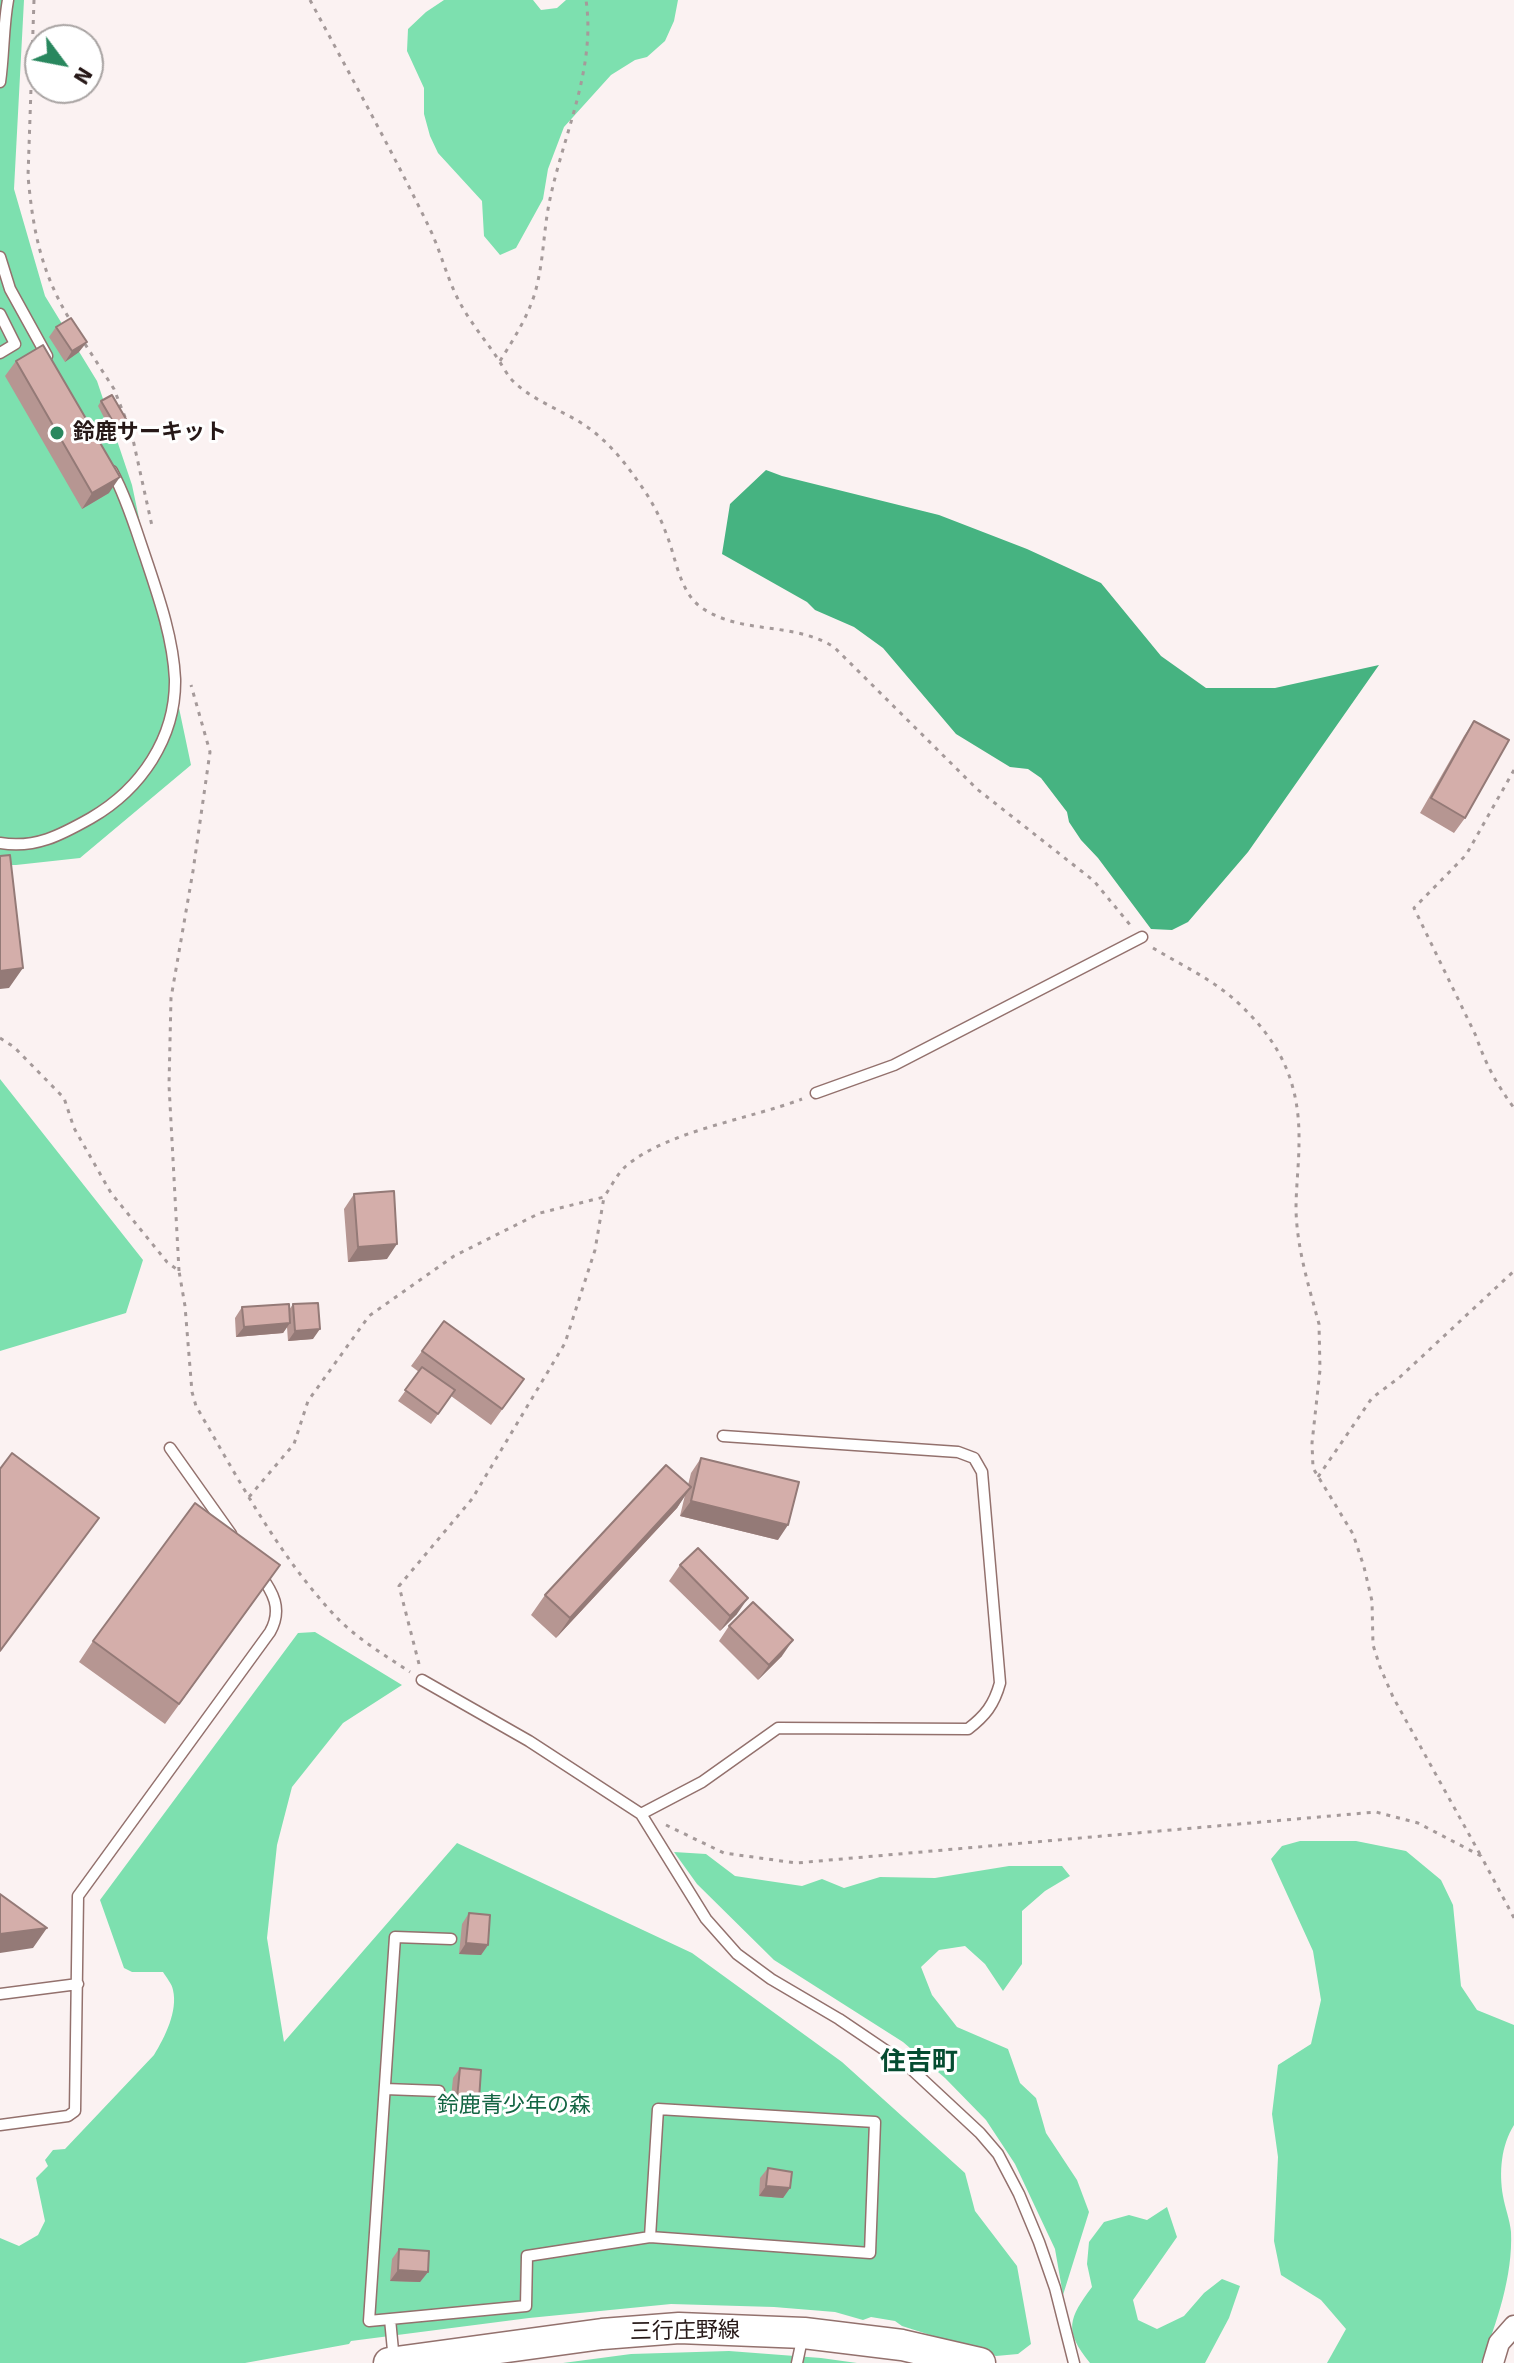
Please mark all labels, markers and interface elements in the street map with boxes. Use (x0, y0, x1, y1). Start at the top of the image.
north arrow (24, 24, 104, 104)
text: N (68, 62, 99, 90)
place label: 鈴鹿サーキット (73, 420, 227, 446)
marker: 鈴鹿サーキット (48, 424, 66, 442)
district label: 住吉町 (880, 2047, 958, 2079)
park label: 鈴鹿青少年の森 (437, 2093, 591, 2119)
street label: 三行庄野線 (630, 2318, 740, 2346)

